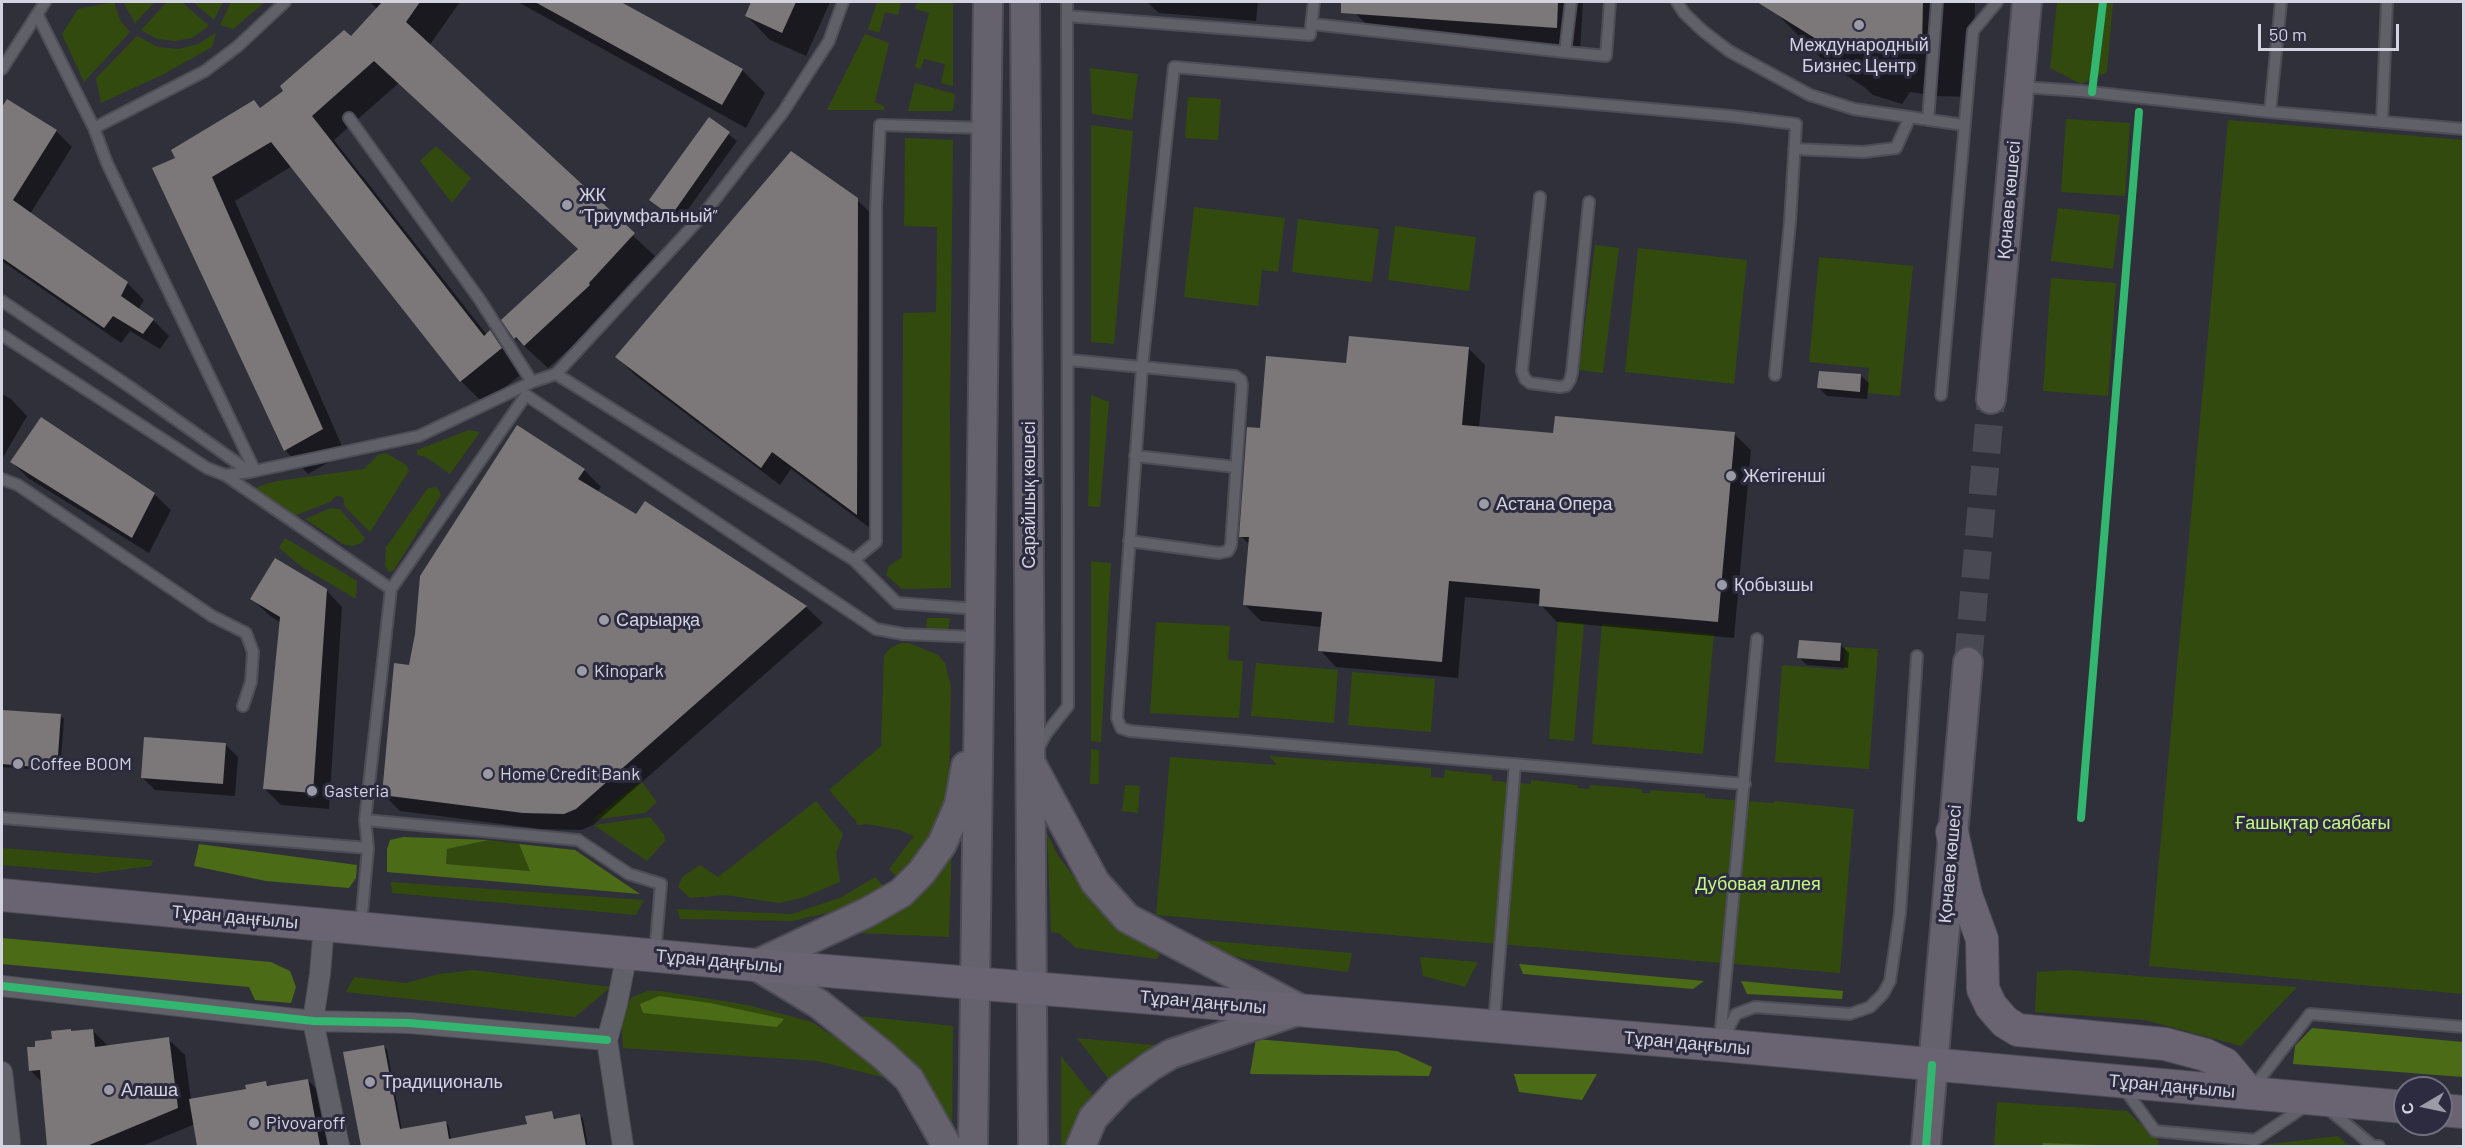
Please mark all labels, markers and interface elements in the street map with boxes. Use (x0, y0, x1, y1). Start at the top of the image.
scale bar (2261, 12, 2402, 50)
marker: Международный Бизнес Центр (1852, 18, 1866, 32)
text: 50 m (2269, 23, 2307, 45)
place label: Международный Бизнес Центр (1789, 34, 1929, 76)
street label: Қонаев көшесі (1993, 140, 2025, 260)
place label: ЖК “Триумфальный” (579, 184, 717, 226)
marker: ЖК “Триумфальный” (560, 198, 574, 212)
street label: Сарайшық көшесі (1018, 421, 1040, 569)
place label: Жетігенші (1743, 465, 1826, 487)
marker: Жетігенші (1724, 469, 1738, 483)
place label: Астана Опера (1496, 493, 1612, 515)
marker: Астана Опера (1477, 497, 1491, 511)
place label: Қобызшы (1734, 574, 1813, 596)
marker: Қобызшы (1715, 578, 1729, 592)
place label: Сарыарқа (616, 609, 700, 631)
marker: Сарыарқа (597, 613, 611, 627)
place label: Kinopark (594, 660, 664, 682)
marker: Kinopark (575, 664, 589, 678)
place label: Coffee BOOM (30, 753, 132, 775)
marker: Coffee BOOM (11, 757, 25, 771)
place label: Home Credit Bank (500, 763, 640, 785)
marker: Home Credit Bank (481, 767, 495, 781)
place label: Gasteria (324, 780, 389, 802)
marker: Gasteria (305, 784, 319, 798)
street label: Қонаев көшесі (1934, 804, 1966, 924)
park label: Ғашықтар саябағы (2236, 812, 2390, 834)
park label: Дубовая аллея (1695, 873, 1821, 895)
street label: Тұран даңғылы (171, 901, 299, 933)
street label: Тұран даңғылы (655, 945, 783, 977)
street label: Тұран даңғылы (1139, 986, 1267, 1018)
street label: Тұран даңғылы (1623, 1027, 1751, 1059)
street label: Тұран даңғылы (2108, 1070, 2236, 1102)
place label: Традициональ (382, 1071, 503, 1093)
marker: Традициональ (363, 1075, 377, 1089)
north arrow (2393, 1076, 2453, 1136)
place label: Алаша (121, 1079, 178, 1101)
marker: Алаша (102, 1083, 116, 1097)
text: С (2396, 1101, 2417, 1116)
place label: Pivovaroff (266, 1112, 345, 1134)
marker: Pivovaroff (247, 1116, 261, 1130)

